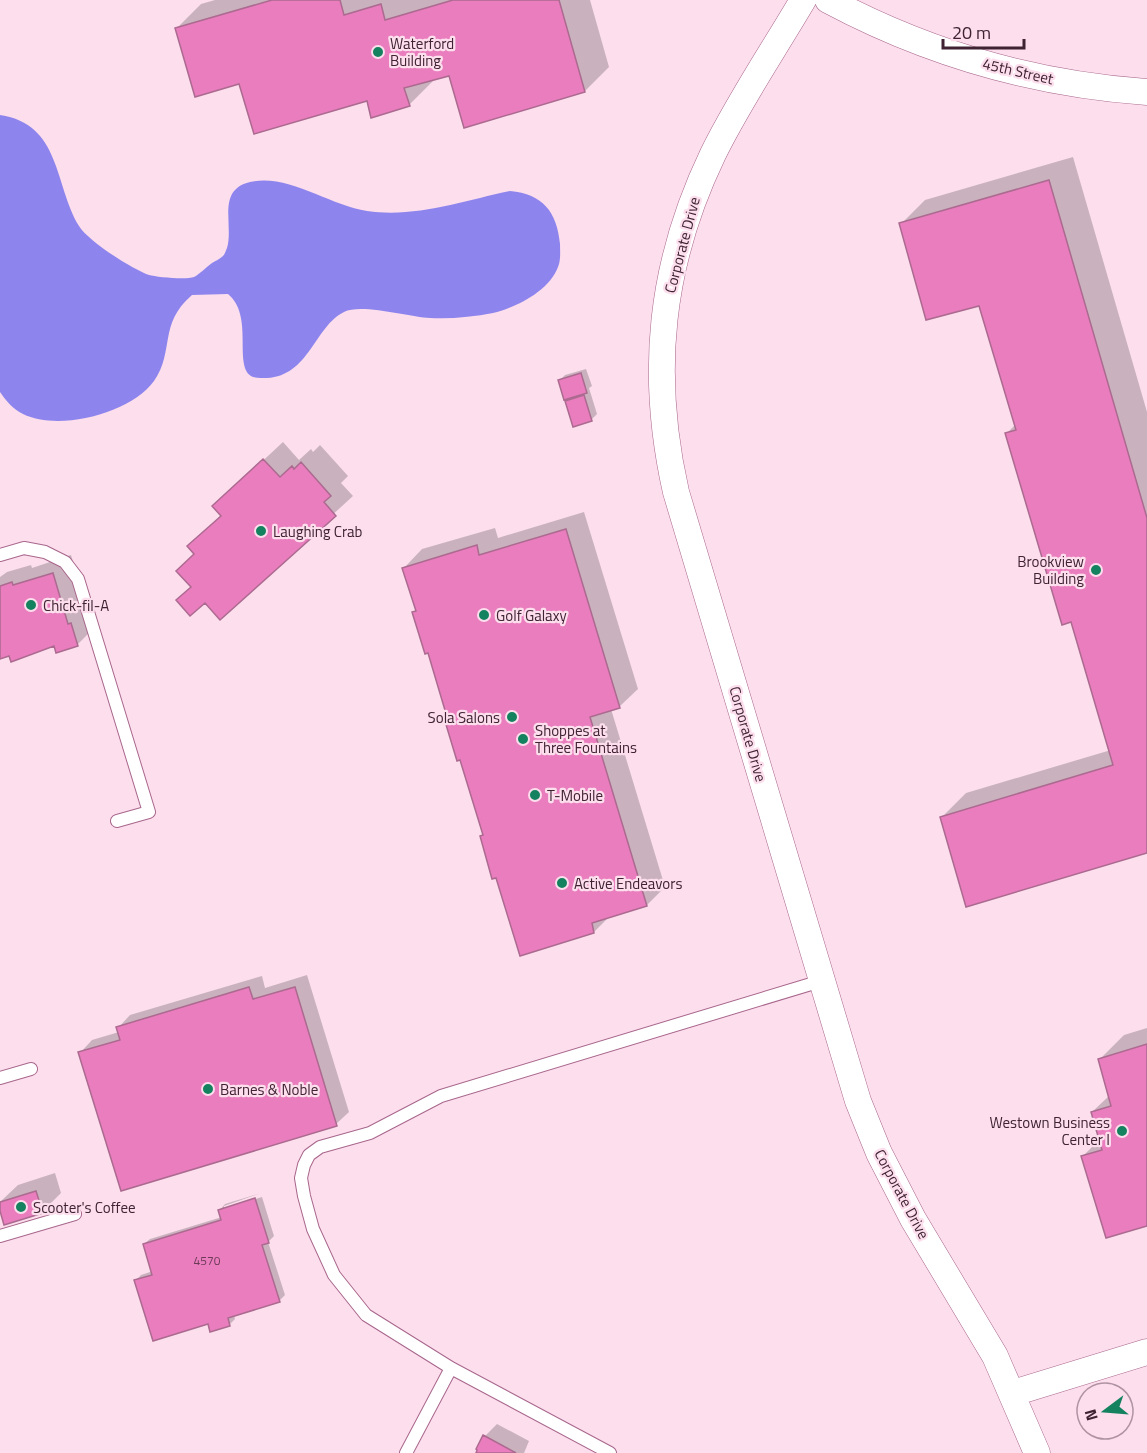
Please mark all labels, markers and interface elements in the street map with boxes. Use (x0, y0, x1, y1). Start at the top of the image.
scale bar (943, 12, 1024, 50)
text: 20 m (952, 19, 991, 46)
place label: Waterford Building (390, 32, 454, 72)
marker: Waterford Building (371, 45, 385, 59)
street label: 45th Street (980, 52, 1056, 90)
street label: Corporate Drive (658, 194, 706, 296)
place label: Laughing Crab (273, 520, 363, 543)
marker: Laughing Crab (254, 524, 268, 538)
place label: Brookview Building (1017, 550, 1084, 590)
marker: Brookview Building (1089, 563, 1103, 577)
place label: Chick-fil-A (43, 594, 109, 617)
marker: Chick-fil-A (24, 598, 38, 612)
place label: Golf Galaxy (496, 604, 567, 627)
marker: Golf Galaxy (477, 608, 491, 622)
street label: Corporate Drive (723, 683, 773, 785)
place label: Sola Salons (428, 706, 500, 729)
marker: Sola Salons (505, 710, 519, 724)
place label: Shoppes at Three Fountains (535, 719, 637, 759)
marker: Shoppes at Three Fountains (516, 732, 530, 746)
place label: T-Mobile (547, 784, 603, 807)
marker: T-Mobile (528, 788, 542, 802)
place label: Active Endeavors (574, 872, 682, 895)
marker: Active Endeavors (555, 876, 569, 890)
place label: Barnes & Noble (220, 1078, 318, 1101)
marker: Barnes & Noble (201, 1082, 215, 1096)
place label: Westown Business Center I (990, 1111, 1110, 1151)
marker: Westown Business Center I (1115, 1124, 1129, 1138)
street label: Corporate Drive (869, 1145, 935, 1243)
place label: Scooter's Coffee (33, 1196, 136, 1219)
marker: Scooter's Coffee (14, 1200, 28, 1214)
house number: 4570 (194, 1251, 221, 1270)
north arrow (1075, 1381, 1135, 1441)
text: N (1078, 1406, 1104, 1424)

